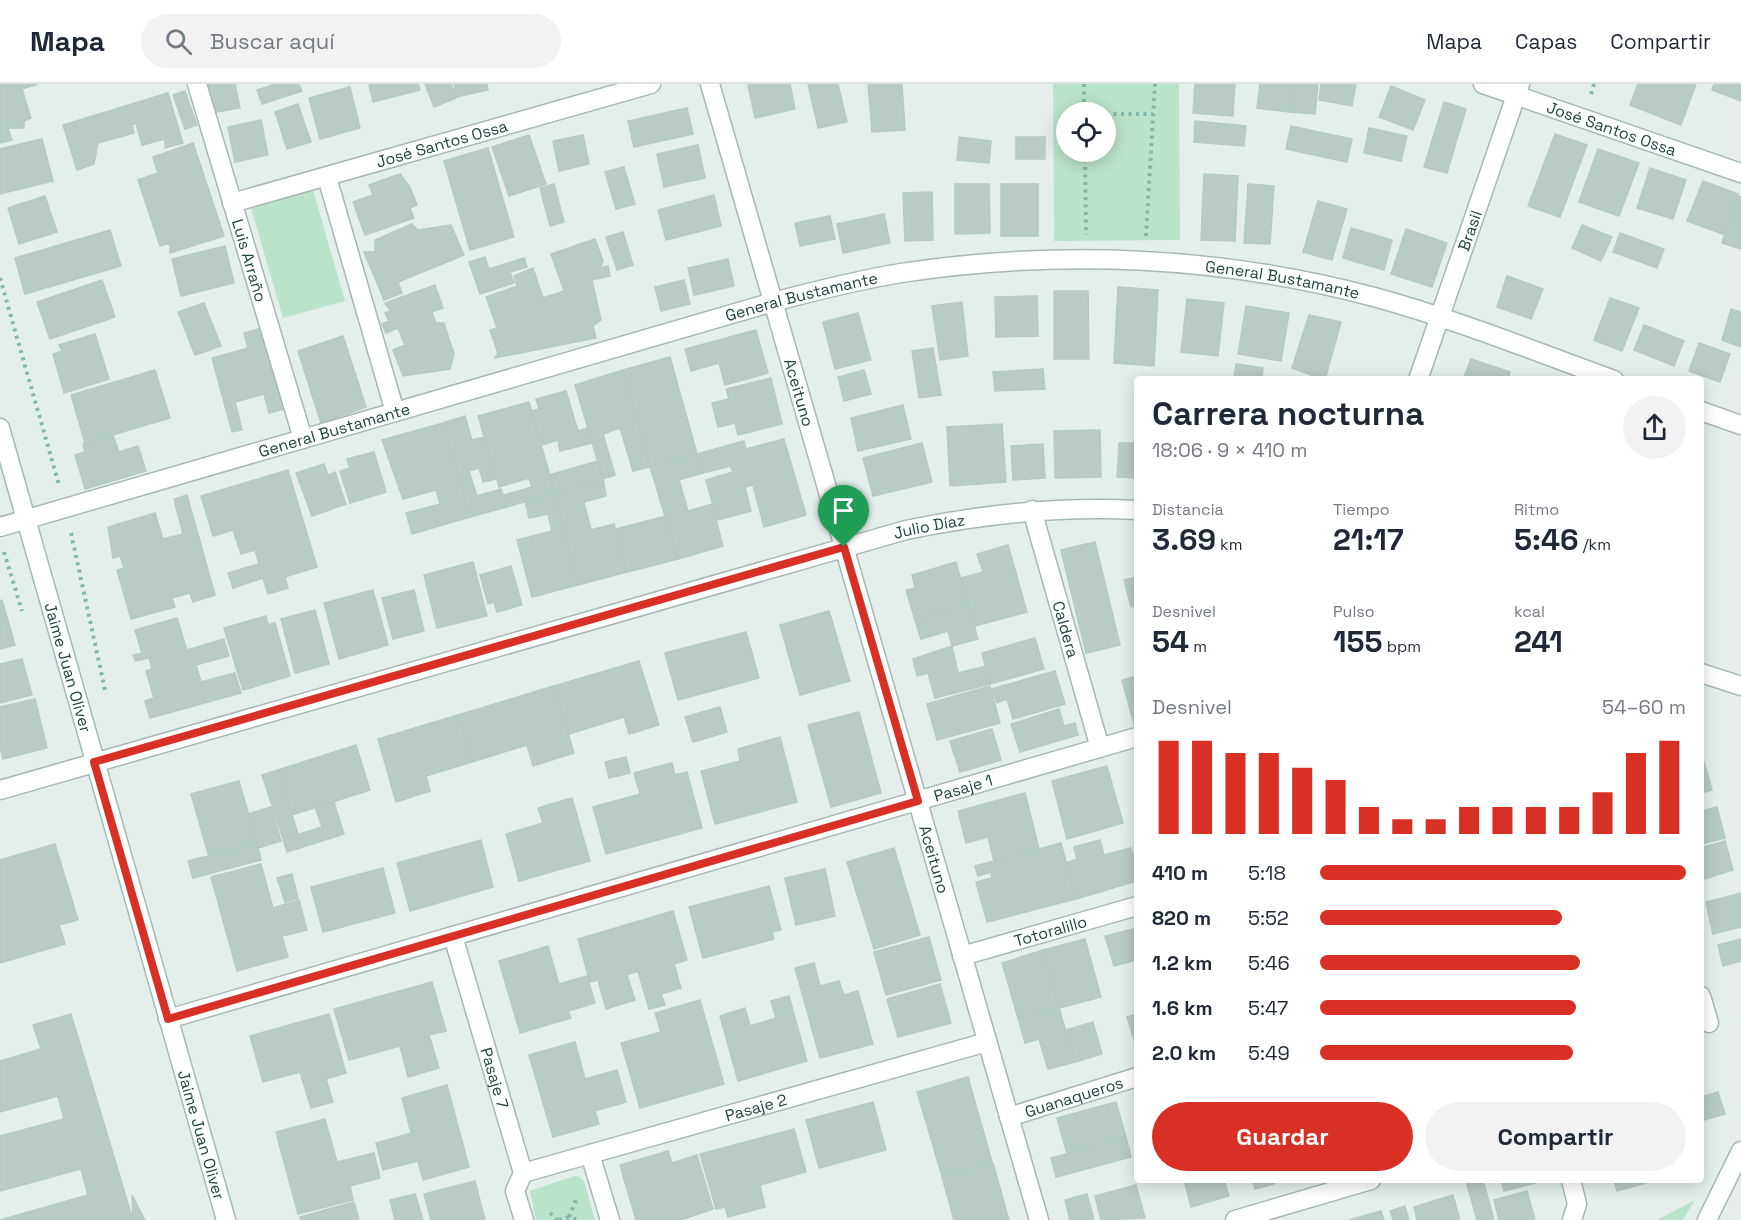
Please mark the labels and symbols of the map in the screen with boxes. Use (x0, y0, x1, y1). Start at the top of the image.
street label: José Santos Ossa (1544, 97, 1679, 161)
street label: José Santos Ossa (374, 115, 510, 173)
street label: Brasil (1453, 208, 1487, 254)
street label: Luis Arraño (227, 216, 271, 304)
street label: General Bustamante (1204, 256, 1362, 304)
street label: General Bustamante (723, 267, 879, 326)
street label: Aceituno (779, 356, 819, 429)
street label: General Bustamante (256, 398, 412, 462)
pin (818, 485, 869, 547)
street label: Julio Díaz (891, 509, 967, 544)
street label: Caldera (1047, 599, 1084, 660)
street label: Jaime Juan Oliver (39, 600, 96, 735)
street label: Pasaje 1 (931, 770, 995, 807)
street label: Aceituno (914, 823, 954, 896)
street label: Totoralillo (1012, 911, 1089, 952)
street label: Pasaje 7 (475, 1045, 513, 1111)
street label: Jaime Juan Oliver (173, 1068, 230, 1202)
street label: Guanaqueros (1022, 1072, 1126, 1122)
street label: Pasaje 2 (723, 1089, 789, 1126)

